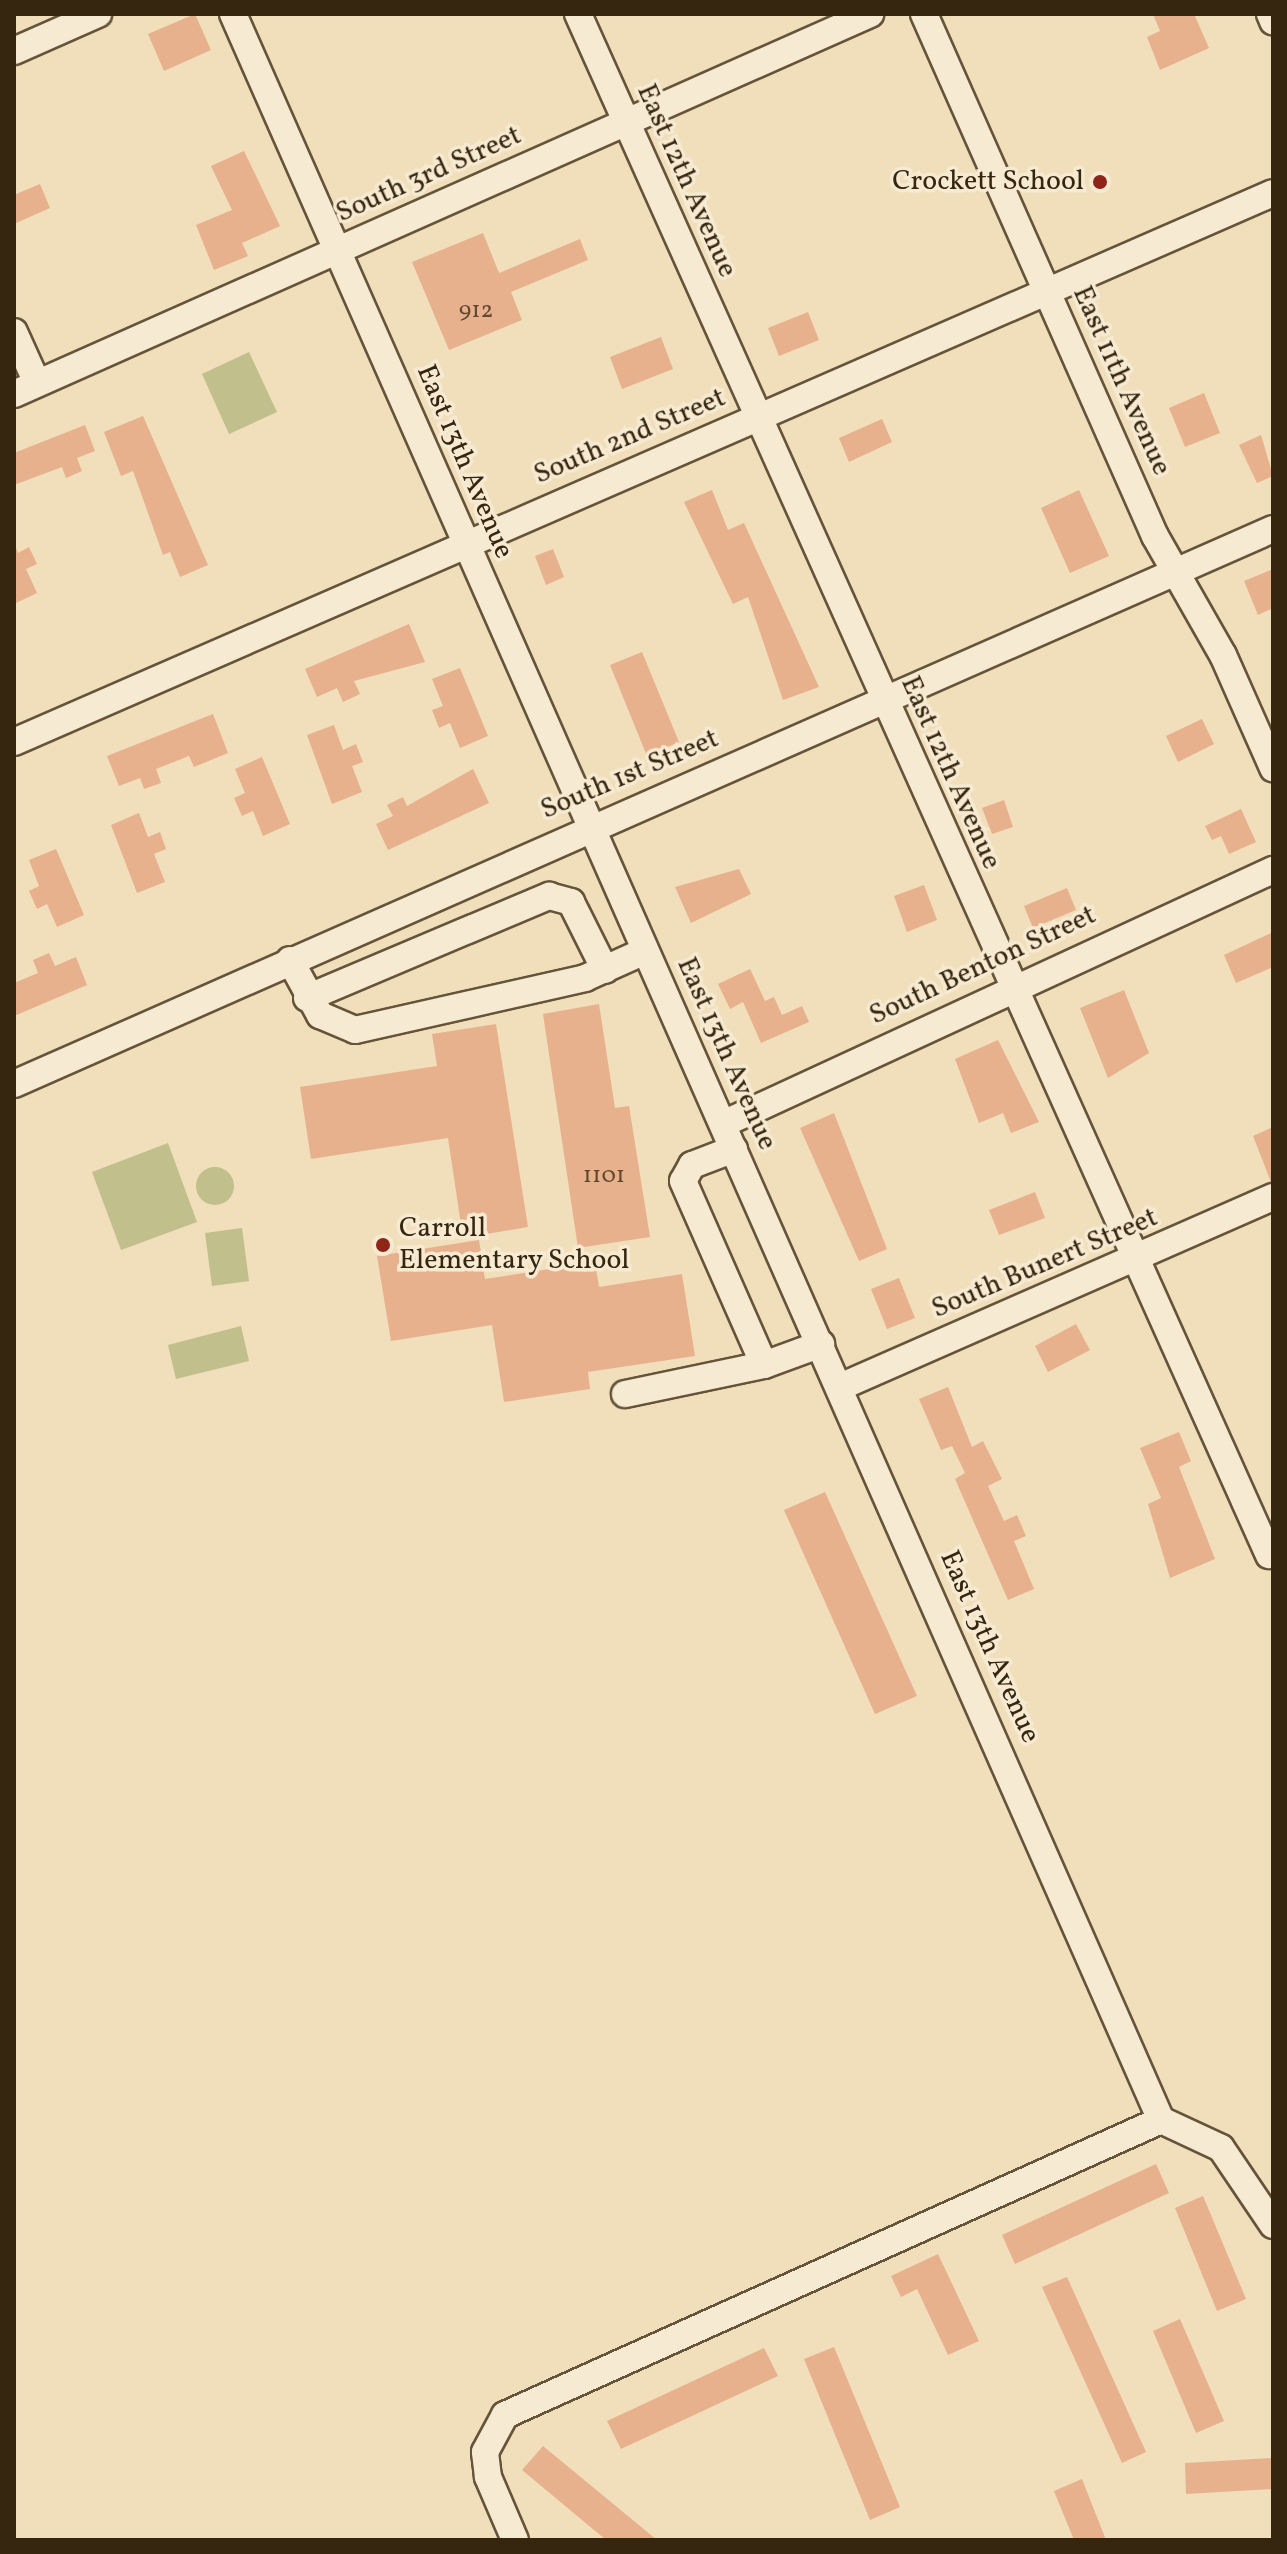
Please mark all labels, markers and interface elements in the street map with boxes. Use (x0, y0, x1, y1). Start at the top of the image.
street label: East 12th Avenue (628, 79, 744, 283)
street label: South 3rd Street (331, 119, 527, 231)
place label: Crockett School (892, 165, 1084, 199)
marker: Crockett School (1091, 173, 1109, 191)
street label: East 11th Avenue (1064, 281, 1178, 481)
house number: 912 (459, 298, 493, 326)
street label: East 13th Avenue (408, 360, 520, 564)
street label: South 2nd Street (529, 382, 731, 492)
street label: East 12th Avenue (892, 671, 1008, 875)
street label: South 1st Street (536, 722, 724, 828)
street label: South Benton Street (864, 899, 1102, 1033)
street label: East 13th Avenue (669, 953, 783, 1155)
house number: 1101 (583, 1163, 625, 1191)
street label: South Bunert Street (927, 1201, 1163, 1327)
place label: Carroll Elementary School (399, 1212, 630, 1278)
marker: Carroll Elementary School (374, 1236, 392, 1254)
street label: East 13th Avenue (932, 1546, 1046, 1748)

